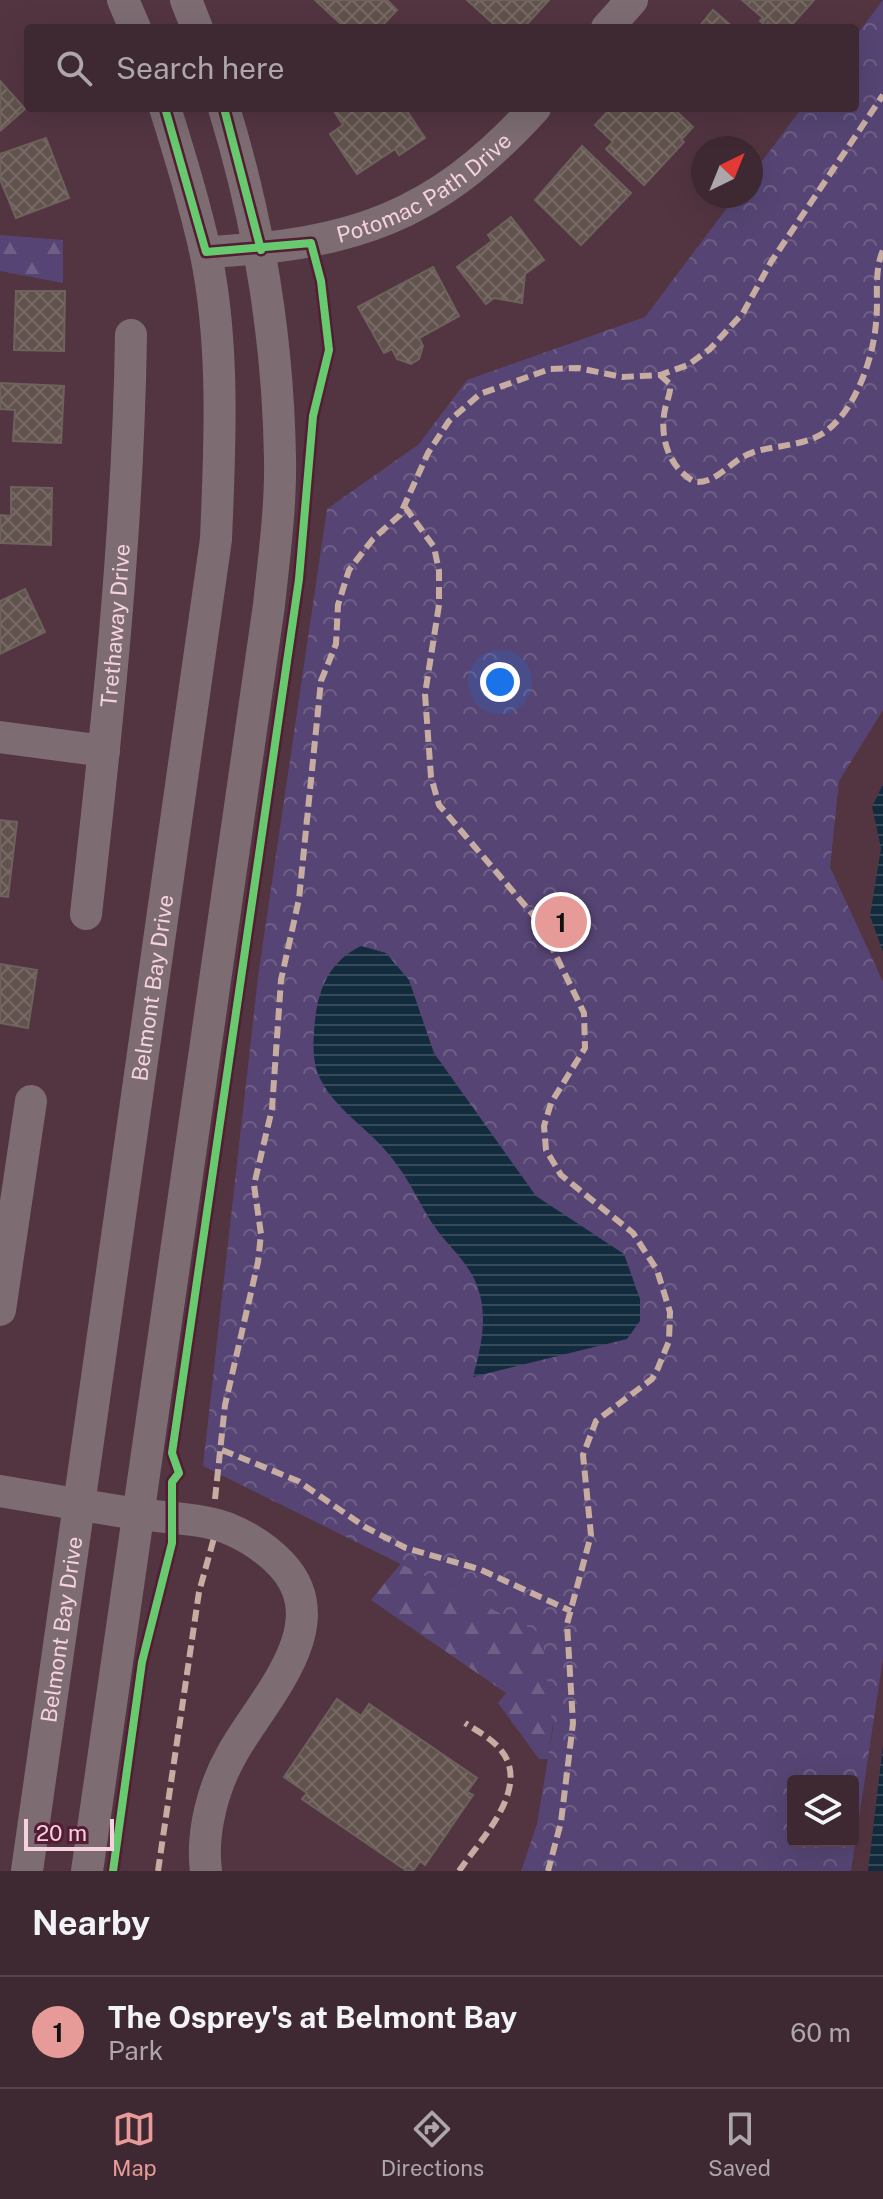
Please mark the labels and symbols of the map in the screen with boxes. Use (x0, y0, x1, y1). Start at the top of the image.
street label: Potomac Path Drive (334, 127, 516, 248)
north arrow (691, 136, 763, 208)
street label: Trethaway Drive (95, 543, 135, 709)
your location (480, 662, 520, 702)
pin: 1 (535, 892, 587, 952)
street label: Belmont Bay Drive (126, 893, 178, 1083)
street label: Belmont Bay Drive (35, 1535, 87, 1724)
scale bar (24, 1815, 114, 1851)

